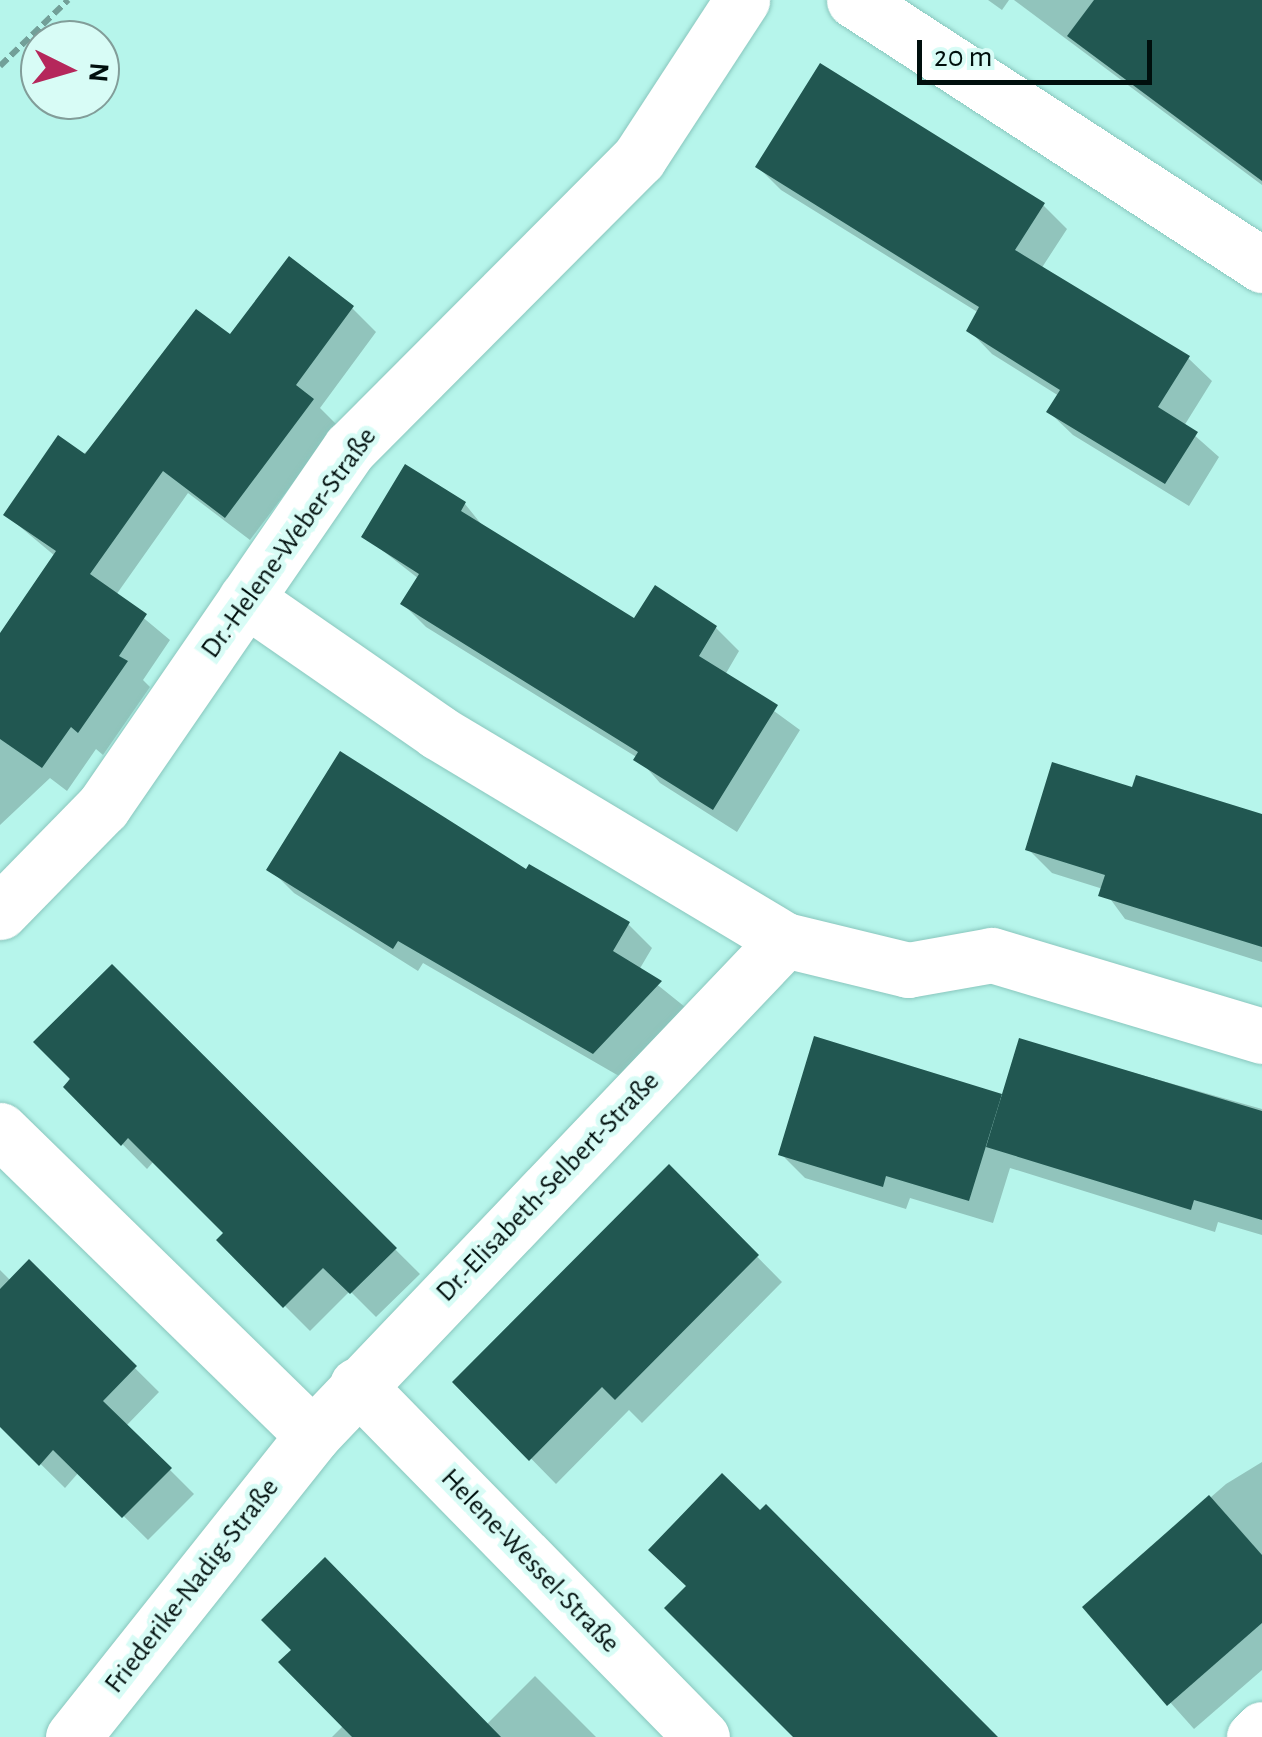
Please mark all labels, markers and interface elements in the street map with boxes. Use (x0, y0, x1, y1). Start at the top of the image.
north arrow (20, 20, 120, 120)
scale bar (922, 20, 1157, 82)
text: 20 m (934, 42, 992, 72)
text: N (83, 62, 113, 83)
street label: Dr.-Helene-Weber-Straße (194, 421, 384, 665)
street label: Dr.-Elisabeth-Selbert-Straße (429, 1065, 667, 1309)
street label: Helene-Wessel-Straße (433, 1462, 627, 1660)
street label: Friederike-Nadig-Straße (98, 1472, 286, 1700)

